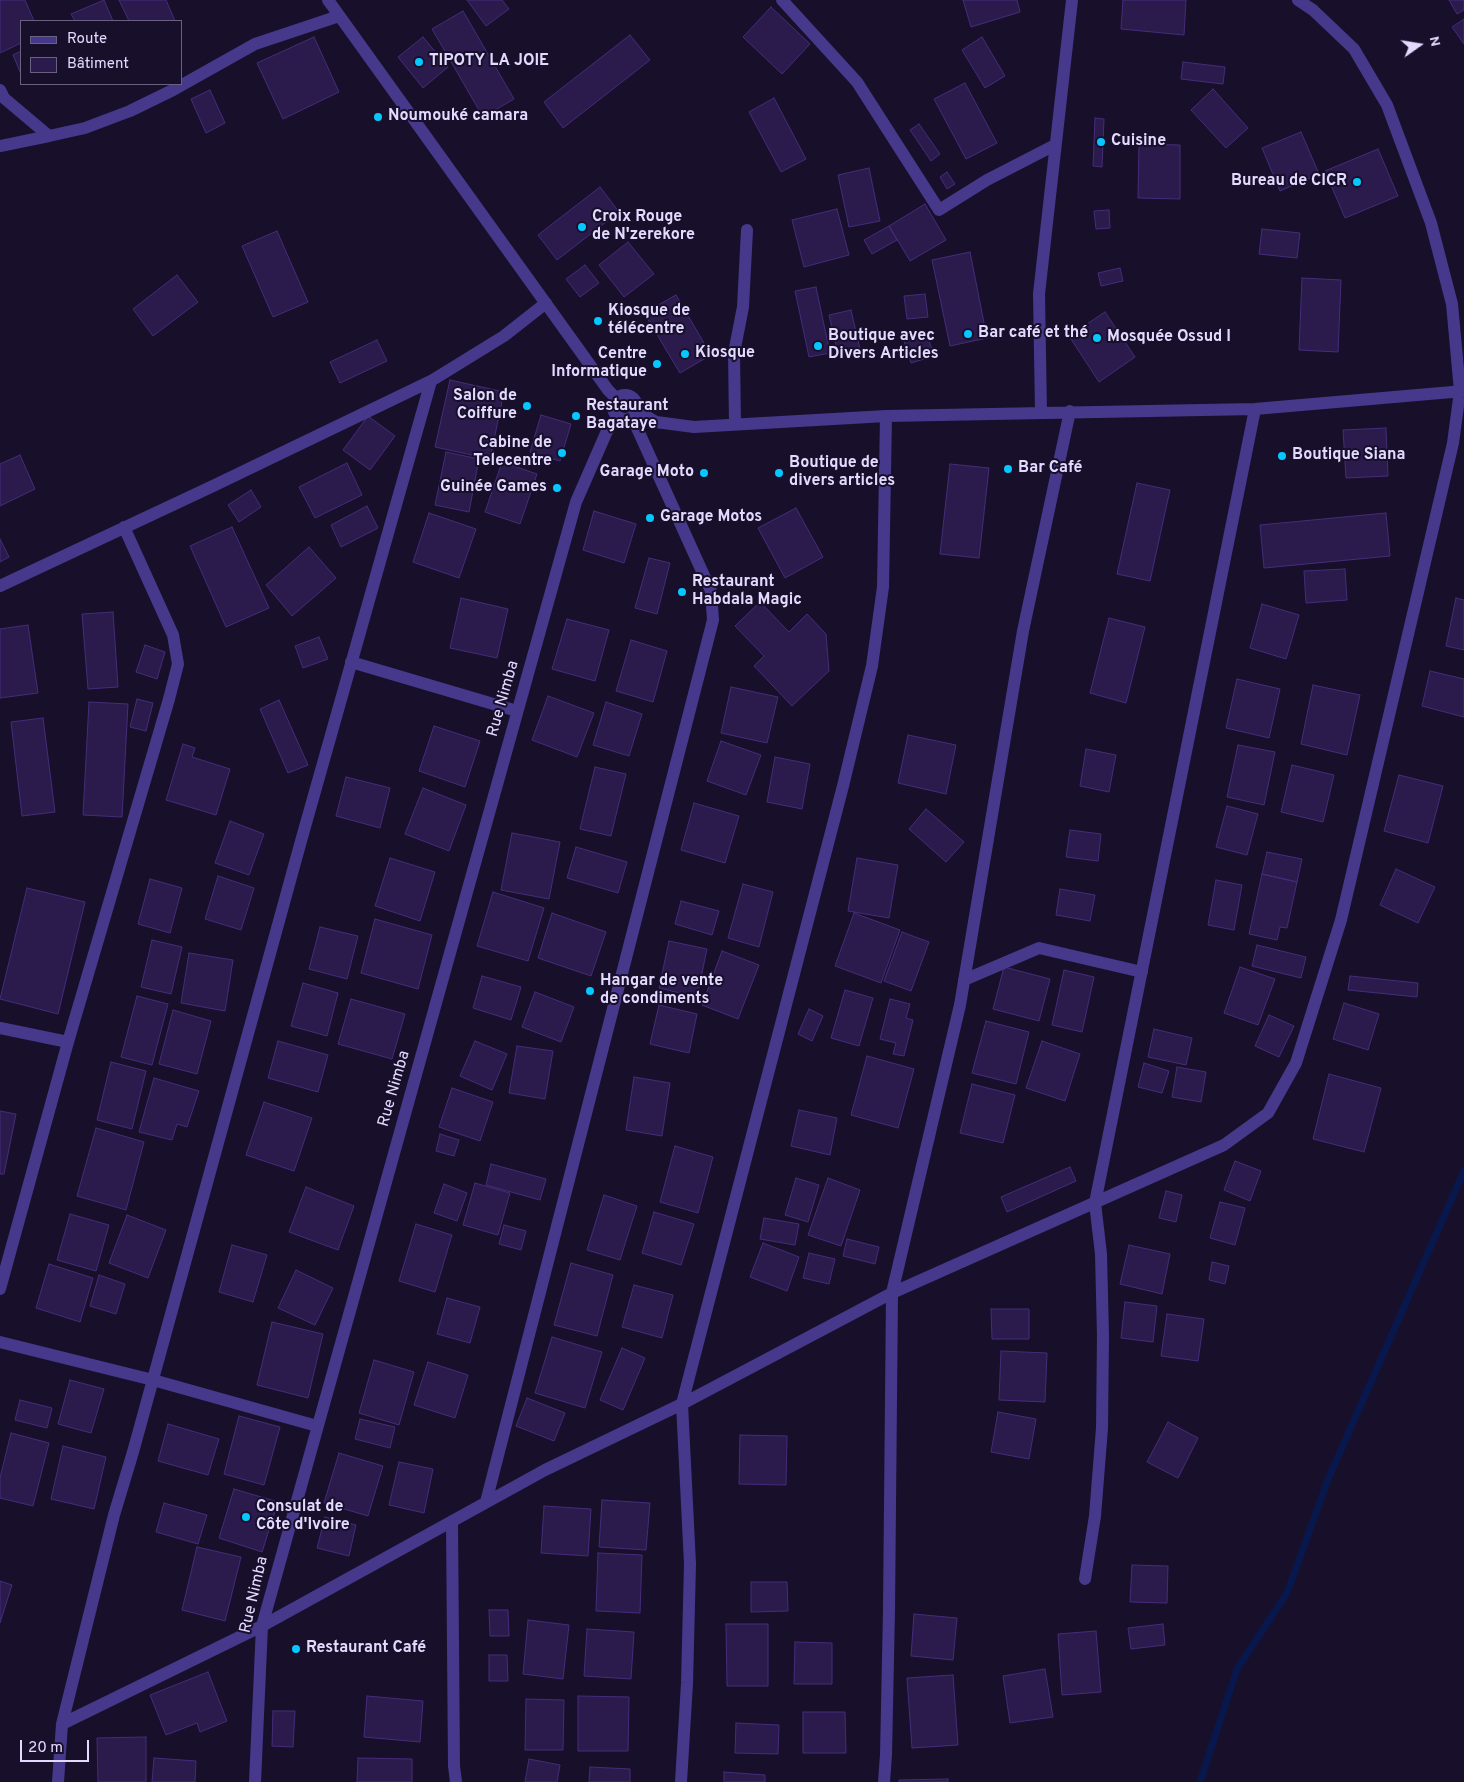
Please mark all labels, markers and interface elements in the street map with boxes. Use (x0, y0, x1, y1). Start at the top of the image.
legend (20, 20, 182, 85)
north arrow (1394, 20, 1444, 70)
text: Route (67, 30, 107, 49)
text: N (1425, 35, 1444, 48)
place label: TIPOTY LA JOIE (429, 52, 549, 72)
text: Bâtiment (67, 55, 129, 74)
marker: TIPOTY LA JOIE (413, 56, 425, 68)
place label: Noumouké camara (388, 107, 528, 127)
marker: Noumouké camara (372, 111, 384, 123)
place label: Cuisine (1111, 132, 1166, 152)
marker: Cuisine (1095, 136, 1107, 148)
place label: Bureau de CICR (1231, 172, 1347, 192)
marker: Bureau de CICR (1351, 176, 1363, 188)
place label: Croix Rouge de N'zerekore (592, 208, 695, 246)
marker: Croix Rouge de N'zerekore (576, 221, 588, 233)
place label: Kiosque de télécentre (608, 302, 690, 340)
marker: Kiosque de télécentre (592, 315, 604, 327)
place label: Bar café et thé (978, 324, 1088, 344)
place label: Boutique avec Divers Articles (828, 327, 939, 365)
marker: Bar café et thé (962, 328, 974, 340)
place label: Mosquée Ossud I (1107, 328, 1231, 348)
marker: Mosquée Ossud I (1091, 332, 1103, 344)
marker: Boutique avec Divers Articles (812, 340, 824, 352)
place label: Kiosque (695, 344, 755, 364)
place label: Centre Informatique (551, 345, 647, 383)
marker: Kiosque (679, 348, 691, 360)
marker: Centre Informatique (651, 358, 663, 370)
place label: Salon de Coiffure (453, 387, 517, 425)
place label: Restaurant Bagataye (586, 397, 669, 435)
marker: Salon de Coiffure (521, 400, 533, 412)
marker: Restaurant Bagataye (570, 410, 582, 422)
place label: Cabine de Telecentre (473, 434, 552, 472)
place label: Boutique Siana (1292, 446, 1405, 466)
marker: Cabine de Telecentre (556, 447, 568, 459)
marker: Boutique Siana (1276, 450, 1288, 462)
place label: Boutique de divers articles (789, 454, 895, 492)
place label: Bar Café (1018, 459, 1082, 479)
place label: Garage Moto (599, 463, 694, 483)
marker: Bar Café (1002, 463, 1014, 475)
marker: Garage Moto (698, 467, 710, 479)
marker: Boutique de divers articles (773, 467, 785, 479)
place label: Guinée Games (440, 478, 547, 498)
marker: Guinée Games (551, 482, 563, 494)
place label: Garage Motos (660, 508, 762, 528)
marker: Garage Motos (644, 512, 656, 524)
place label: Restaurant Habdala Magic (692, 573, 802, 611)
marker: Restaurant Habdala Magic (676, 586, 688, 598)
street label: Rue Nimba (484, 659, 524, 739)
place label: Hangar de vente de condiments (600, 972, 723, 1010)
marker: Hangar de vente de condiments (584, 985, 596, 997)
street label: Rue Nimba (375, 1049, 415, 1129)
place label: Consulat de Côte d'Ivoire (256, 1498, 350, 1536)
marker: Consulat de Côte d'Ivoire (240, 1511, 252, 1523)
street label: Rue Nimba (237, 1555, 273, 1635)
place label: Restaurant Café (306, 1639, 426, 1659)
marker: Restaurant Café (290, 1643, 302, 1655)
scale bar (22, 1730, 91, 1762)
text: 20 m (28, 1739, 63, 1758)

